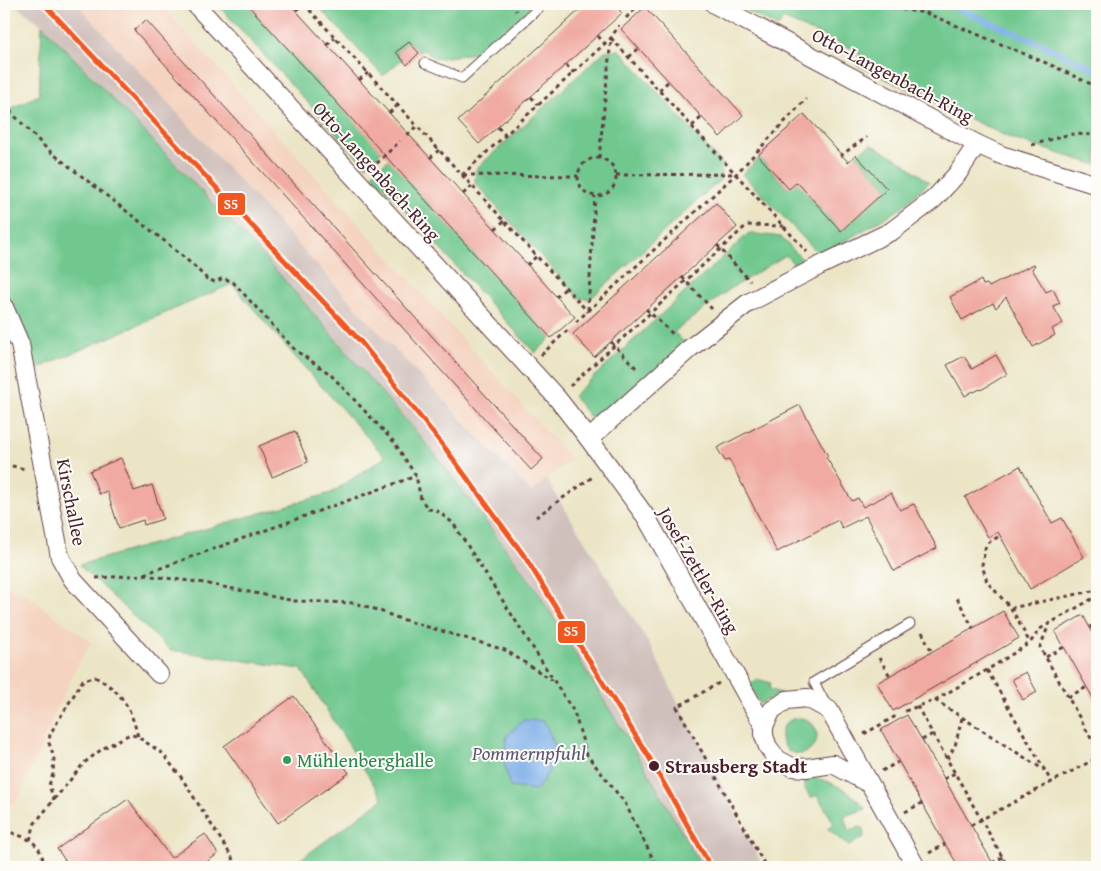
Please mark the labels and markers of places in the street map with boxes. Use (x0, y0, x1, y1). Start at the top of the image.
place label: Mühlenberghalle (297, 746, 434, 774)
place label: Strausberg Stadt (665, 752, 808, 780)
marker: Mühlenberghalle (281, 754, 293, 766)
marker: Strausberg Stadt (647, 759, 661, 773)

